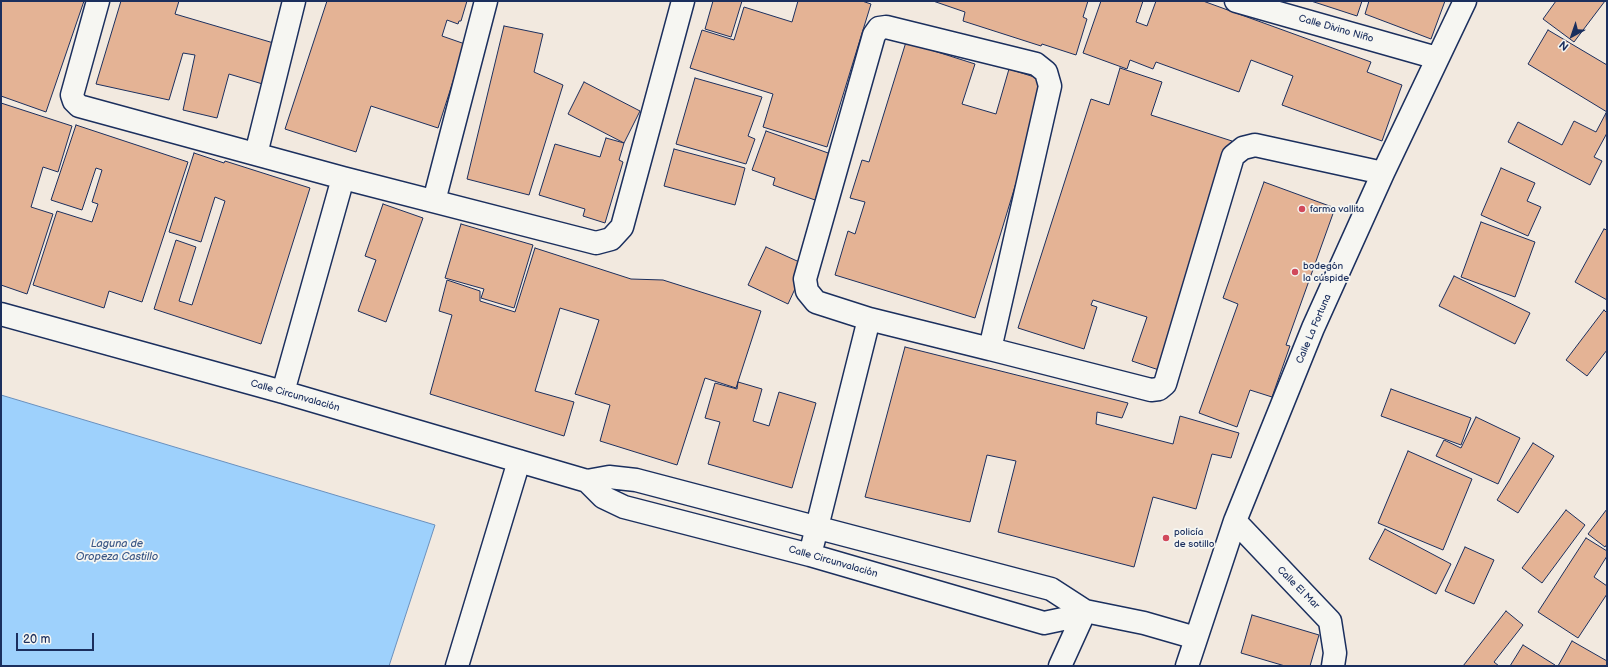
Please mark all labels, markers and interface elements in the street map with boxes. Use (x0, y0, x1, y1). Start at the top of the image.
street label: Calle Divino Niño (1297, 13, 1375, 45)
north arrow (1552, 16, 1592, 56)
text: N (1557, 38, 1571, 53)
place label: farma vallita (1310, 203, 1364, 215)
marker: farma vallita (1297, 204, 1307, 214)
place label: bodegón la cúspide (1303, 260, 1349, 284)
marker: bodegón la cúspide (1290, 267, 1300, 277)
street label: Calle La Fortuna (1294, 292, 1334, 366)
street label: Calle Circunvalación (249, 378, 341, 414)
place label: policía de sotillo (1174, 526, 1214, 550)
marker: policía de sotillo (1161, 533, 1171, 543)
water label: Laguna de Oropeza Castillo (76, 537, 158, 563)
street label: Calle Circunvalación (787, 544, 879, 580)
street label: Calle El Mar (1274, 564, 1322, 612)
scale bar (18, 625, 96, 651)
text: 20 m (23, 632, 50, 647)

